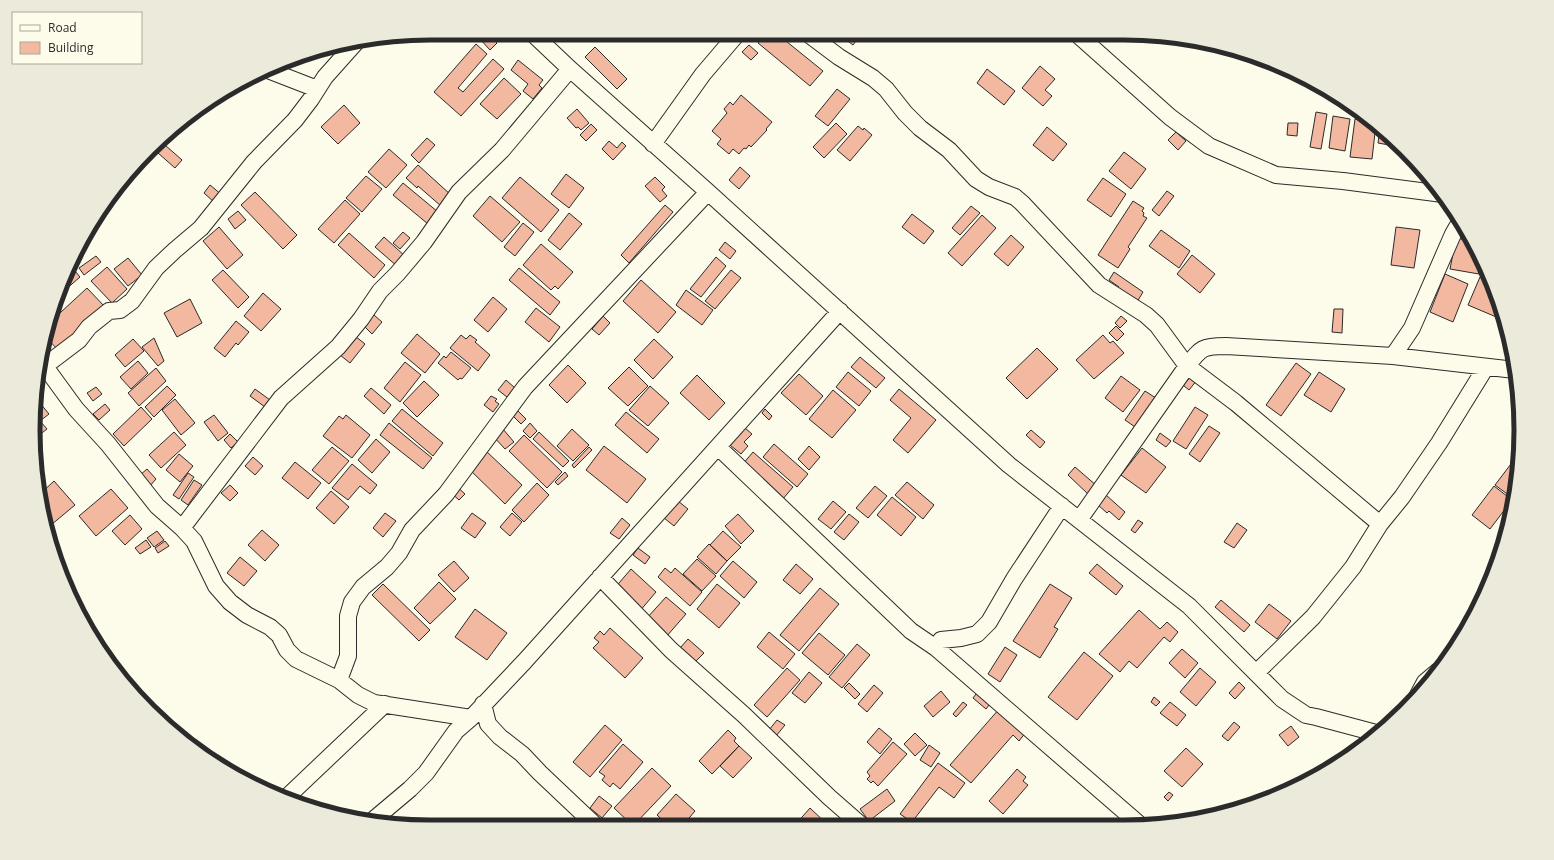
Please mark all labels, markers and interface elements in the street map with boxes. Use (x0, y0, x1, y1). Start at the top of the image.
legend (12, 12, 142, 64)
text: Road (48, 19, 77, 36)
text: Building (48, 39, 94, 56)

